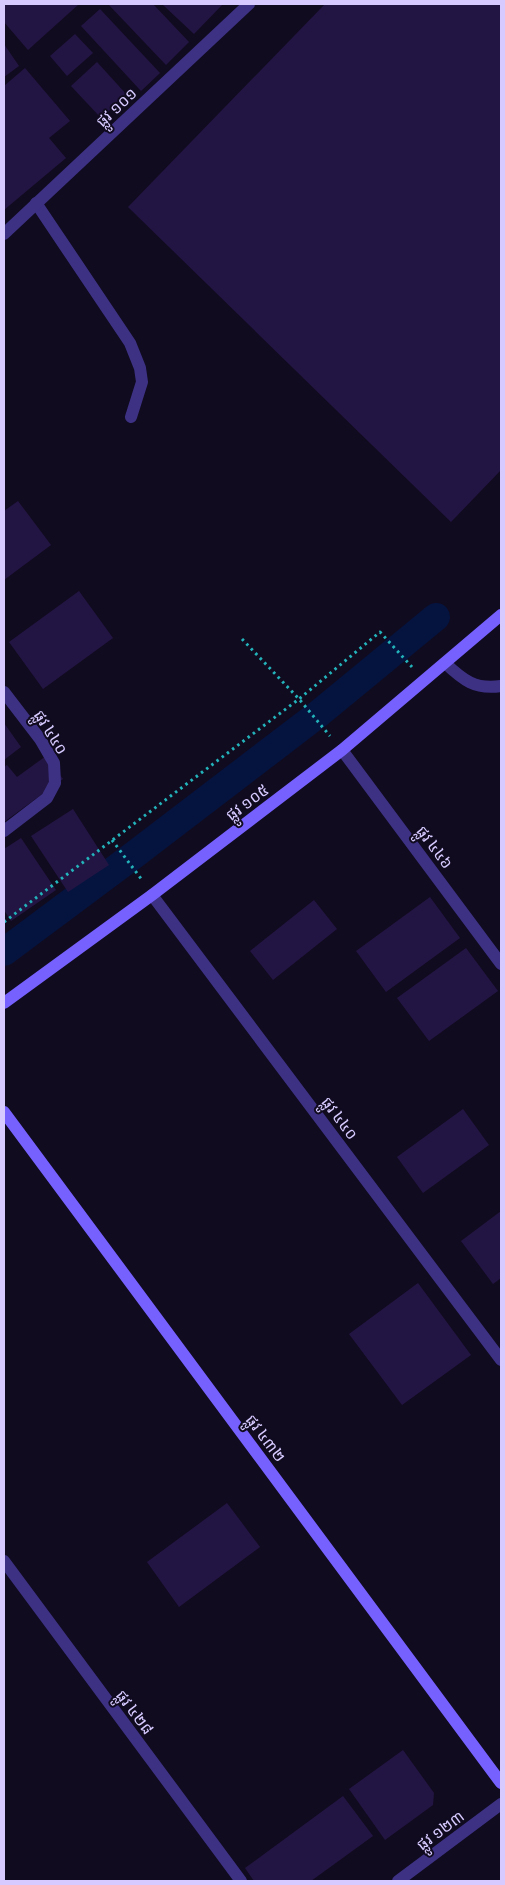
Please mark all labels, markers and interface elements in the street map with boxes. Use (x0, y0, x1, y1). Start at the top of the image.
street label: ផ្លូវ ១០១ (91, 83, 144, 135)
street label: ផ្លូវ ៤៤០ (26, 706, 72, 761)
street label: ផ្លូវ ១០៥ (221, 779, 275, 829)
street label: ផ្លូវ ៤៤៦ (408, 821, 458, 875)
street label: ផ្លូវ ៤៤០ (313, 1092, 363, 1146)
street label: ផ្លូវ ៤៣២ (238, 1410, 290, 1469)
street label: ផ្លូវ ៤២៨ (108, 1686, 158, 1741)
street label: ផ្លូវ ១២៣ (412, 1806, 471, 1858)

